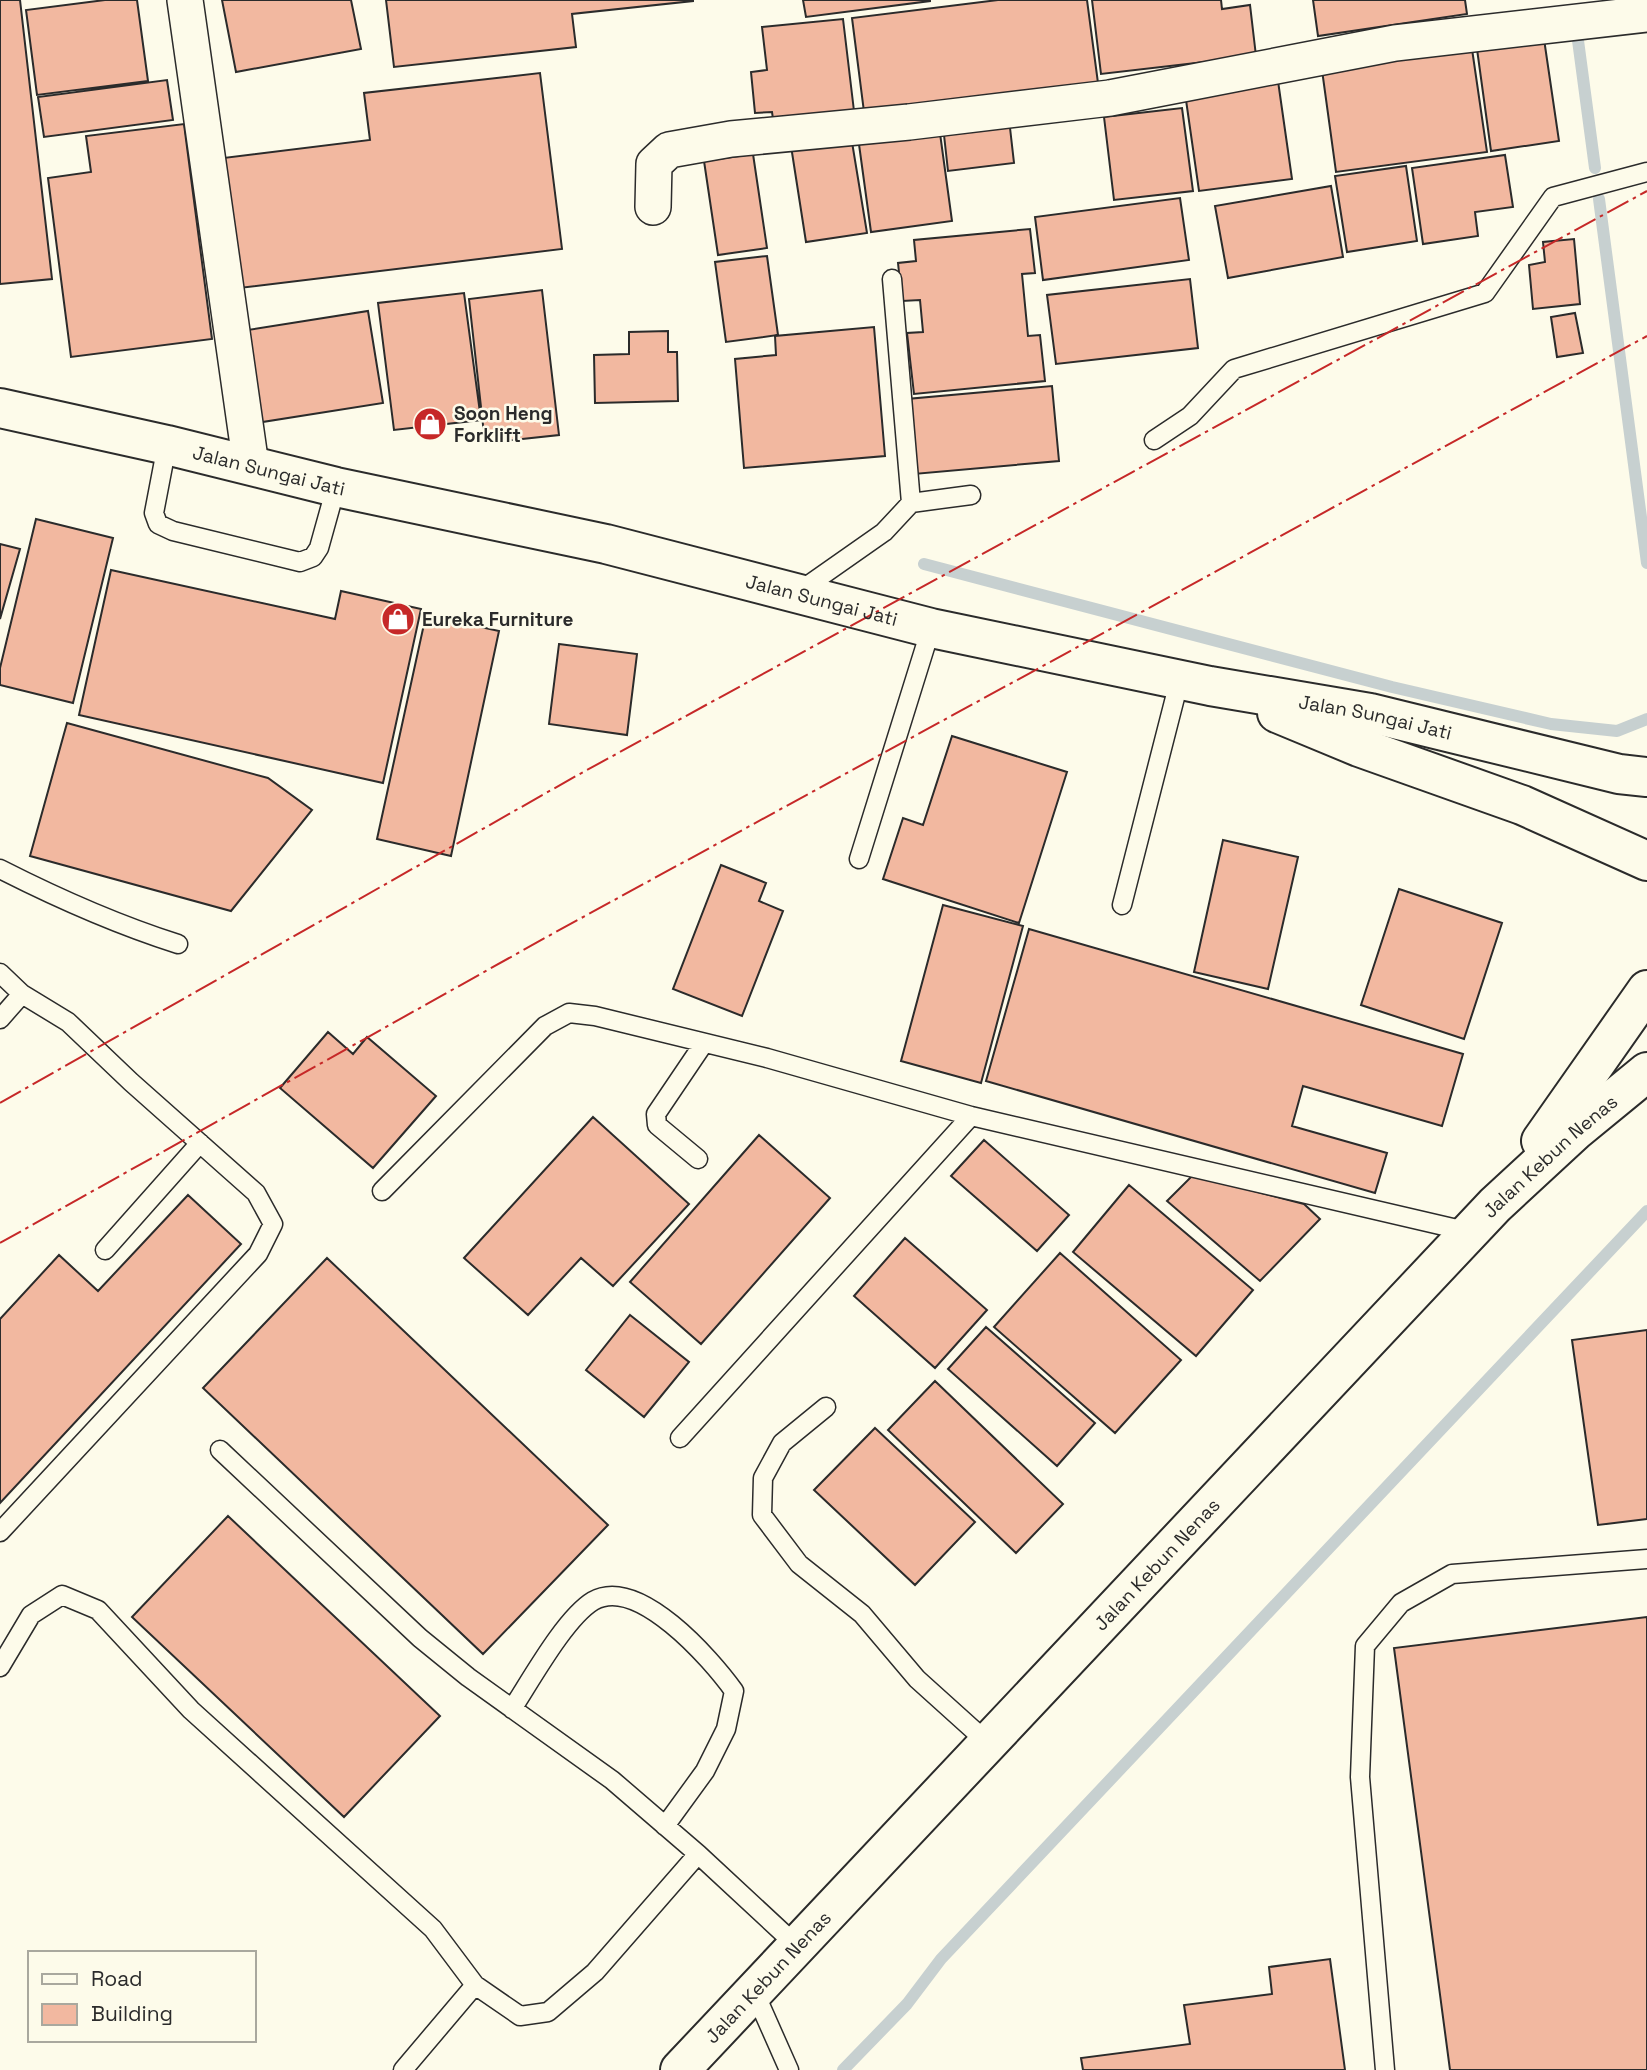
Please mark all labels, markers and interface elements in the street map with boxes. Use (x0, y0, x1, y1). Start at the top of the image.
place label: Soon Heng Forklift (454, 401, 553, 448)
shop icon: Soon Heng Forklift (411, 405, 449, 443)
street label: Jalan Sungai Jati (190, 440, 347, 502)
street label: Jalan Sungai Jati (743, 569, 900, 632)
shop icon: Eureka Furniture (379, 600, 417, 638)
place label: Eureka Furniture (422, 607, 573, 632)
street label: Jalan Sungai Jati (1297, 689, 1454, 746)
street label: Jalan Kebun Nenas (1477, 1089, 1623, 1223)
street label: Jalan Kebun Nenas (1088, 1493, 1225, 1636)
street label: Jalan Kebun Nenas (700, 1906, 837, 2049)
legend (28, 1951, 256, 2042)
text: Road (91, 1965, 143, 1992)
text: Building (91, 2000, 173, 2027)

